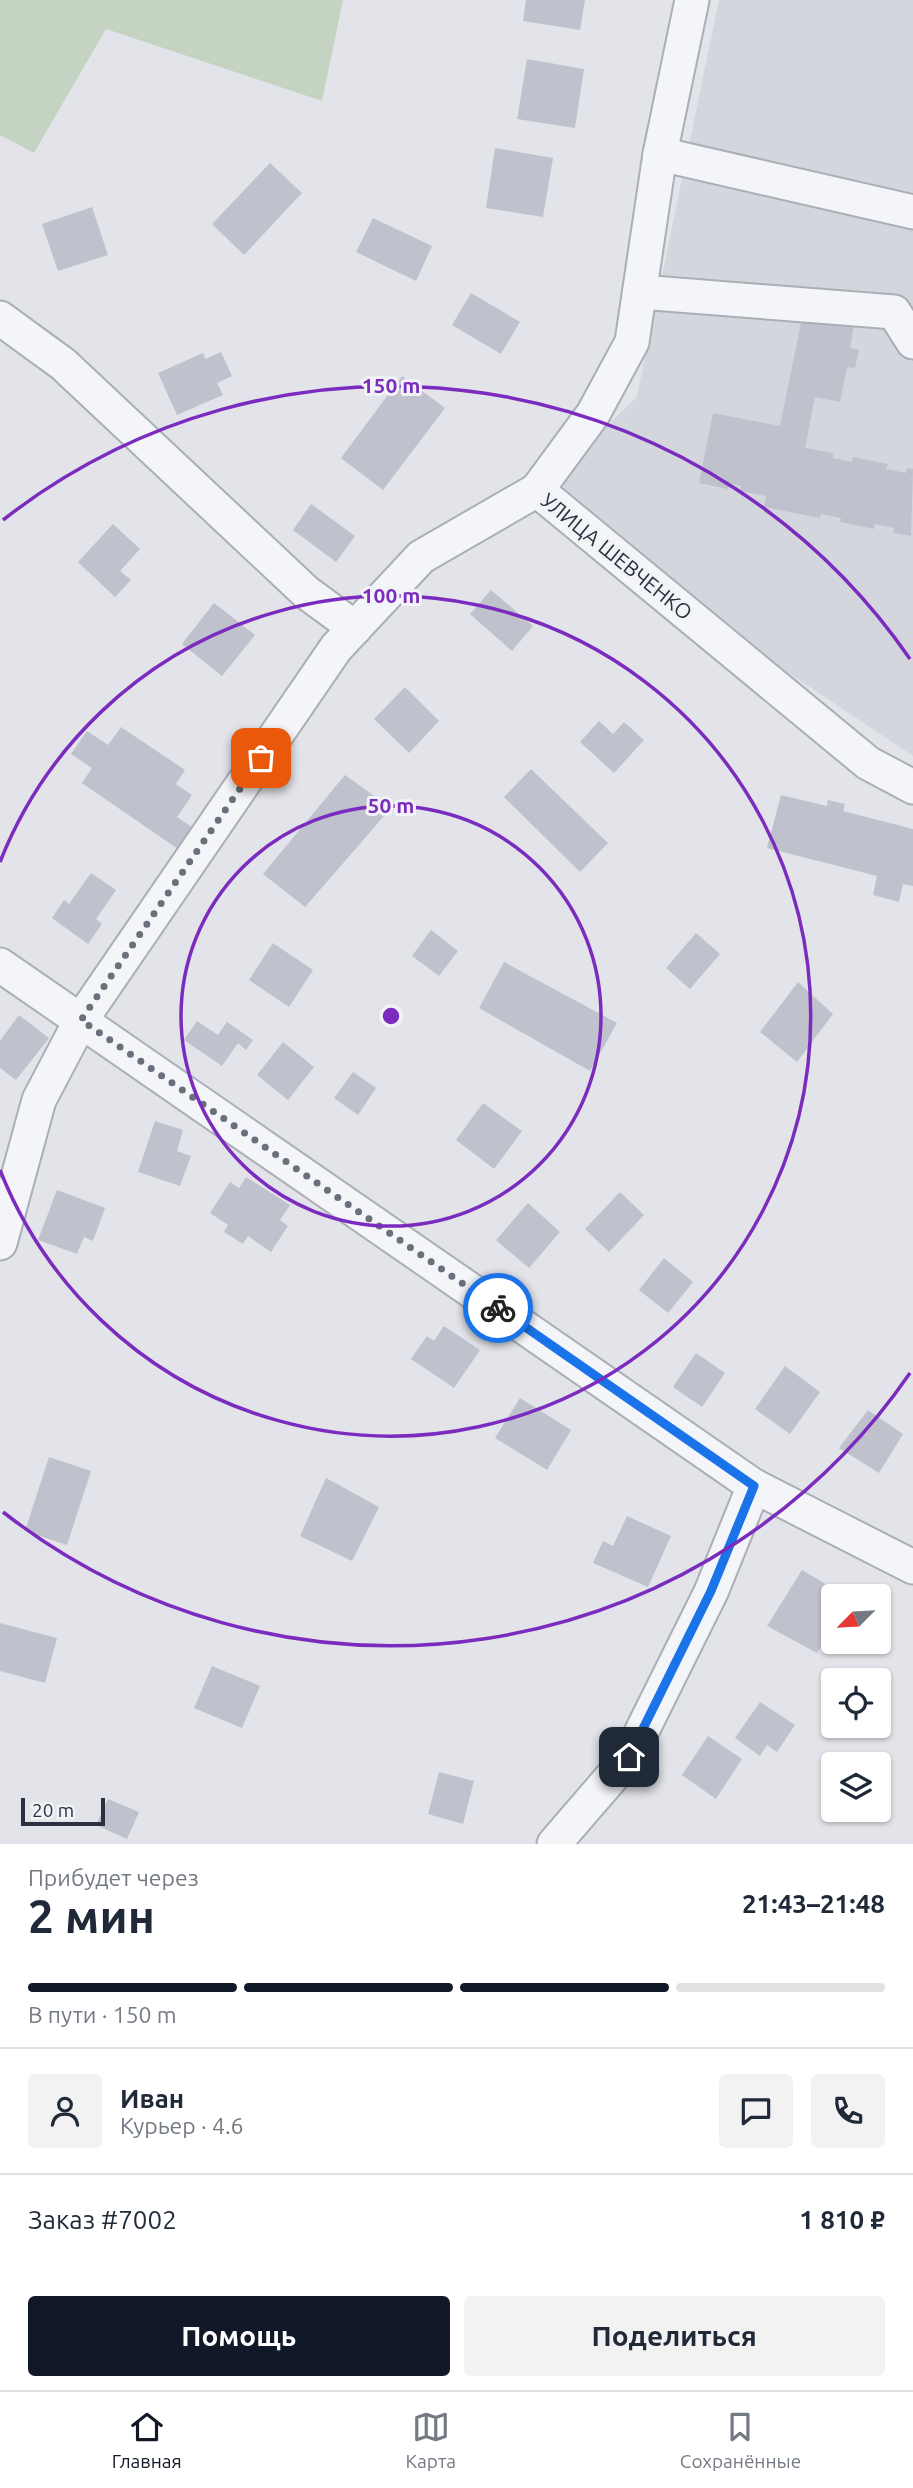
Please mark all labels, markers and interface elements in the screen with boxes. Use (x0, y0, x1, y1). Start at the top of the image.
text: 150 m (362, 373, 420, 397)
street label: УЛИЦА ШЕВЧЕНКО (537, 488, 697, 624)
text: 100 m (362, 583, 420, 607)
pin (231, 728, 291, 788)
icon: bag (242, 739, 280, 777)
text: 50 m (368, 793, 414, 817)
centre of rings (379, 1004, 403, 1028)
courier (463, 1273, 533, 1343)
icon: bike (479, 1289, 517, 1327)
north arrow (821, 1584, 891, 1654)
map controls (821, 1584, 891, 1822)
button: locate (821, 1668, 891, 1738)
pin (599, 1727, 659, 1787)
icon: home (610, 1738, 648, 1776)
button: layers (821, 1752, 891, 1822)
scale bar (21, 1795, 105, 1827)
text: 20 m (32, 1799, 74, 1821)
text: Прибудет через (28, 1865, 199, 1890)
text: 21:43–21:48 (742, 1889, 885, 1918)
text: 2 мин (28, 1890, 155, 1942)
text: В пути · 150 m (28, 2002, 177, 2027)
button: person (28, 2074, 102, 2148)
button: chat (719, 2074, 793, 2148)
button: phone (811, 2074, 885, 2148)
text: Иван (120, 2084, 184, 2113)
text: Курьер · 4.6 (120, 2113, 244, 2138)
text: Заказ #7002 (28, 2205, 177, 2234)
text: 1 810 ₽ (799, 2205, 885, 2234)
button: Помощь (28, 2296, 450, 2376)
button: Поделиться (464, 2296, 885, 2376)
tab: Главная (112, 2408, 182, 2472)
tab: Карта (405, 2408, 456, 2472)
tab: Сохранённые (680, 2408, 801, 2472)

